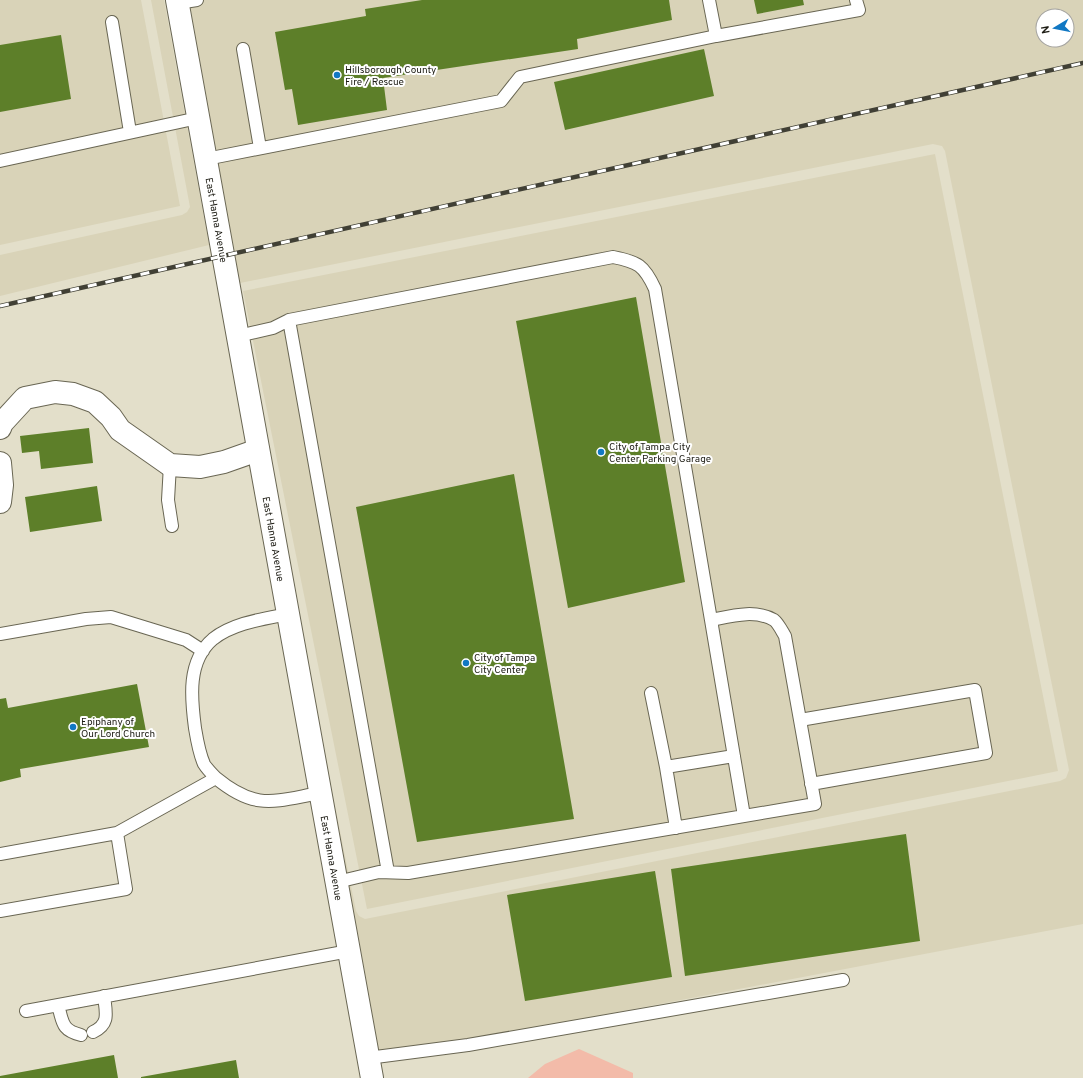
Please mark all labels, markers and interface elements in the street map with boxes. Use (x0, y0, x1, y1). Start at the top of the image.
north arrow (1035, 8, 1075, 48)
text: N (1039, 24, 1054, 35)
place label: Hillsborough County Fire / Rescue (345, 64, 436, 89)
marker: Hillsborough County Fire / Rescue (332, 70, 342, 80)
street label: East Hanna Avenue (202, 177, 229, 264)
place label: City of Tampa City Center Parking Garage (609, 441, 711, 466)
marker: City of Tampa City Center Parking Garage (596, 447, 606, 457)
street label: East Hanna Avenue (259, 496, 286, 583)
place label: City of Tampa City Center (474, 652, 535, 677)
marker: City of Tampa City Center (461, 658, 471, 668)
place label: Epiphany of Our Lord Church (81, 716, 155, 741)
marker: Epiphany of Our Lord Church (68, 722, 78, 732)
street label: East Hanna Avenue (317, 815, 344, 902)

